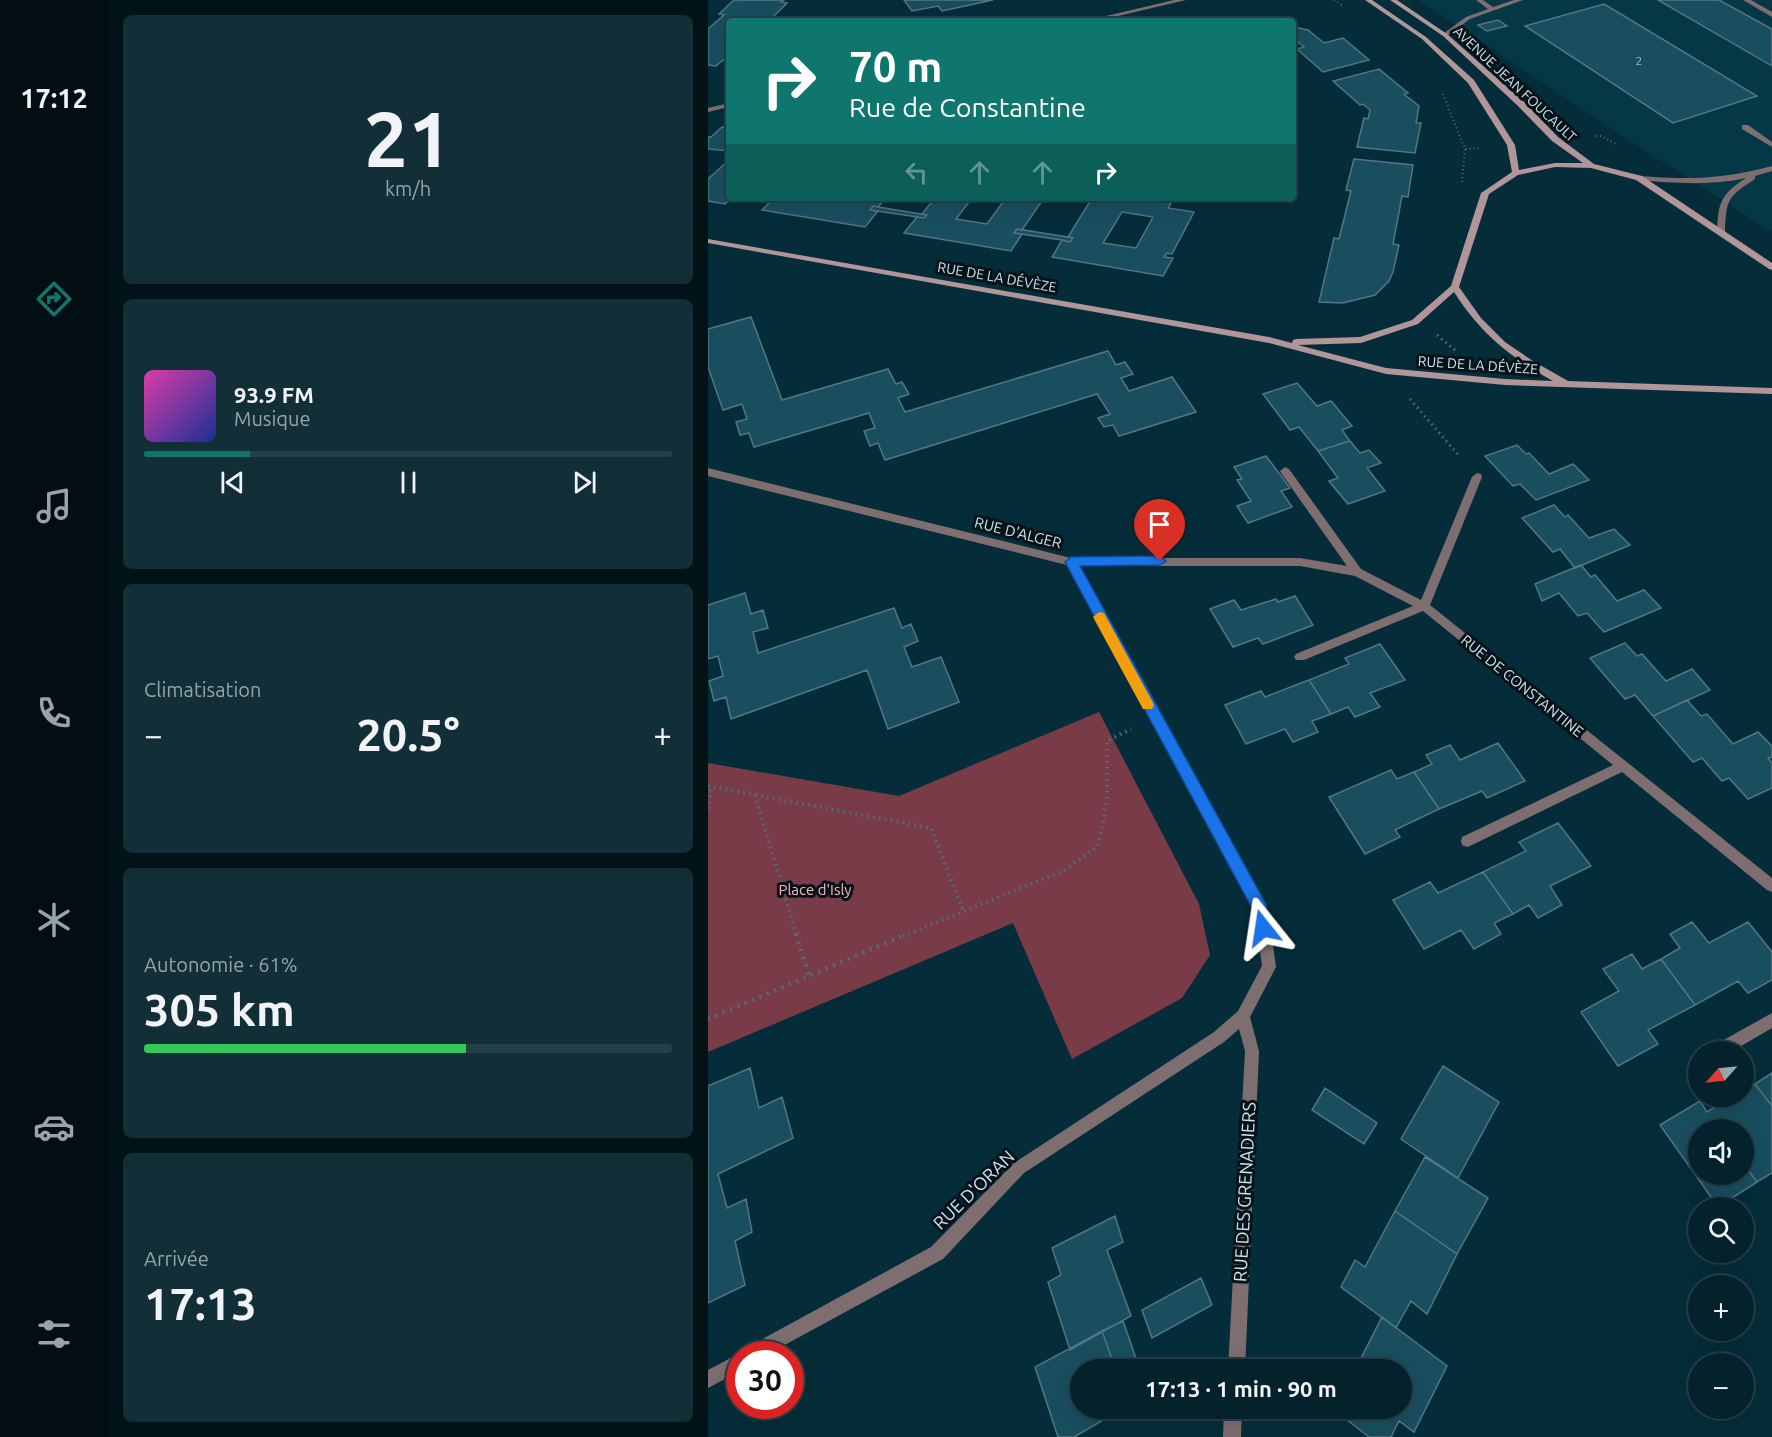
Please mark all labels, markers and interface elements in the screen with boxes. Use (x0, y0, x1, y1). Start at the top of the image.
street label: AVENUE JEAN FOUCAULT (1450, 23, 1580, 145)
icon: right (750, 42, 828, 120)
text: 70 m (849, 43, 943, 90)
house number: 2 (1636, 54, 1642, 67)
text: 17:12 (20, 83, 88, 113)
text: Rue de Constantine (849, 92, 1086, 122)
text: 21 (364, 94, 452, 182)
icon: left (900, 156, 933, 189)
icon: ahead (963, 156, 996, 189)
icon: ahead (1026, 156, 1059, 189)
icon: right (1089, 156, 1122, 189)
text: km/h (385, 177, 431, 200)
street label: RUE DE LA DÉVÈZE (936, 258, 1058, 295)
icon: directions (33, 278, 75, 320)
street label: RUE DE LA DÉVÈZE (1417, 352, 1539, 377)
text: 93.9 FM (234, 382, 314, 407)
text: Musique (234, 407, 311, 430)
icon: previous (216, 466, 249, 499)
icon: pause (392, 466, 425, 499)
icon: next (568, 466, 601, 499)
icon: music (33, 485, 75, 527)
pin (1134, 499, 1185, 561)
icon: arrive (1143, 508, 1176, 541)
street label: RUE D'ALGER (973, 513, 1063, 552)
street label: RUE DE CONSTANTINE (1458, 631, 1587, 740)
text: Climatisation (144, 678, 261, 701)
icon: phone (33, 692, 75, 734)
text: 20.5° (356, 709, 460, 760)
text: − (144, 716, 163, 753)
text: + (653, 716, 672, 753)
park label: Place d'Isly (778, 881, 852, 898)
position arrow (1231, 896, 1295, 960)
icon: climate (33, 899, 75, 941)
text: Autonomie · 61% (144, 953, 298, 976)
text: 305 km (144, 984, 295, 1035)
north arrow (1688, 1041, 1754, 1107)
map controls (1688, 1041, 1754, 1419)
street label: RUE DES GRENADIERS (1229, 1102, 1259, 1282)
icon: car (33, 1106, 75, 1148)
button: sound (1688, 1119, 1754, 1185)
street label: RUE D'ORAN (929, 1146, 1018, 1233)
button: search (1688, 1197, 1754, 1263)
text: Arrivée (144, 1247, 209, 1270)
button: + (1688, 1275, 1754, 1341)
text: 17:13 (144, 1278, 257, 1329)
icon: filters (33, 1313, 75, 1355)
speed limit sign: 30 (726, 1341, 804, 1419)
button: − (1688, 1353, 1754, 1419)
text: 17:13 · 1 min · 90 m (1145, 1376, 1337, 1401)

